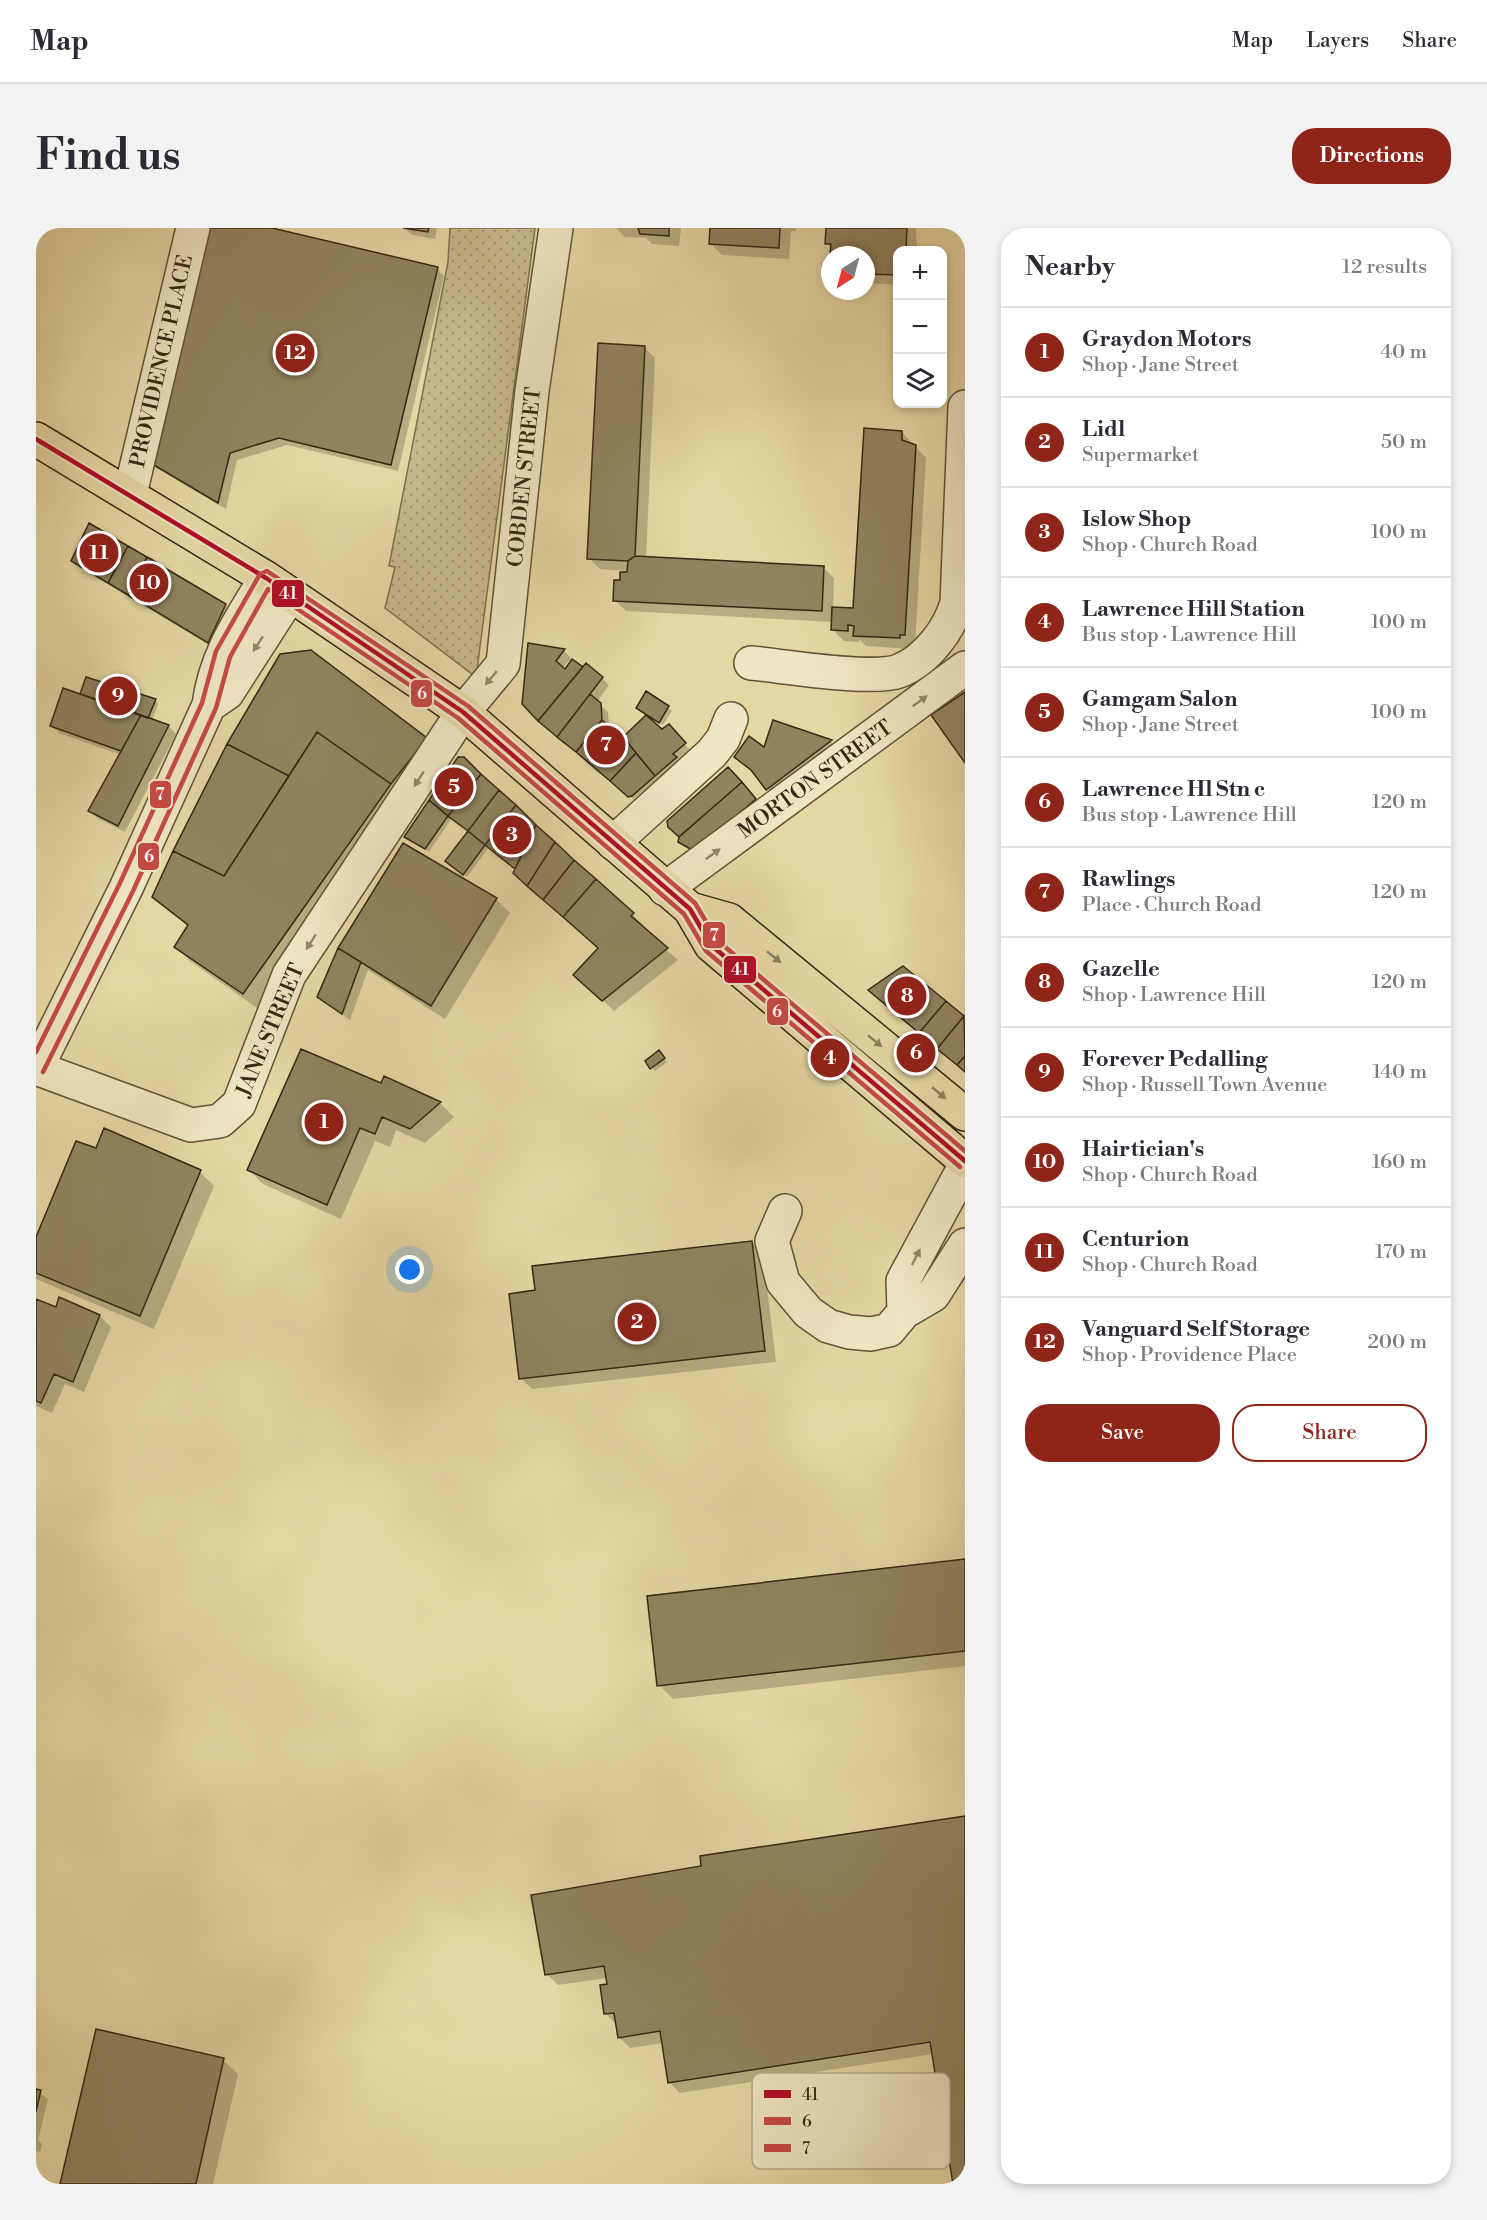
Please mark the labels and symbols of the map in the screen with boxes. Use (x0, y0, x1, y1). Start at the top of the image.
north arrow (821, 246, 875, 300)
street label: PROVIDENCE PLACE (125, 252, 199, 470)
pin: 12 (276, 330, 314, 376)
street label: COBDEN STREET (503, 386, 547, 568)
pin: 11 (80, 530, 118, 576)
pin: 10 (130, 560, 168, 606)
line badge: 41 (271, 579, 305, 608)
text: 41 (279, 584, 297, 604)
one-way arrow (253, 636, 264, 652)
one-way arrow (484, 670, 497, 686)
pin: 9 (98, 674, 137, 718)
line badge: 6 (410, 679, 433, 708)
text: 6 (417, 684, 427, 704)
one-way arrow (912, 695, 928, 707)
street label: MORTON STREET (733, 715, 898, 845)
pin: 7 (586, 722, 626, 768)
pin: 5 (434, 764, 474, 810)
one-way arrow (414, 771, 425, 787)
line badge: 7 (149, 780, 172, 809)
text: 7 (155, 785, 165, 805)
pin: 3 (492, 812, 532, 858)
line badge: 6 (137, 842, 160, 871)
text: 6 (144, 847, 154, 867)
one-way arrow (704, 848, 720, 860)
line badge: 7 (702, 921, 726, 949)
text: 7 (709, 926, 719, 946)
one-way arrow (306, 933, 317, 950)
one-way arrow (766, 951, 782, 964)
line badge: 41 (723, 955, 757, 984)
street label: JANE STREET (231, 960, 311, 1102)
text: 41 (731, 960, 749, 980)
pin: 8 (888, 974, 926, 1018)
line badge: 6 (766, 997, 789, 1026)
text: 6 (772, 1002, 782, 1022)
pin: 6 (896, 1030, 936, 1076)
one-way arrow (867, 1034, 883, 1047)
pin: 4 (810, 1036, 850, 1080)
one-way arrow (931, 1086, 946, 1099)
pin: 1 (304, 1100, 344, 1144)
one-way arrow (910, 1248, 920, 1266)
your location (395, 1255, 424, 1284)
pin: 2 (618, 1300, 656, 1344)
legend (752, 2073, 950, 2169)
text: 41 (802, 2085, 819, 2105)
text: 6 (802, 2112, 812, 2132)
text: 7 (802, 2139, 810, 2159)

